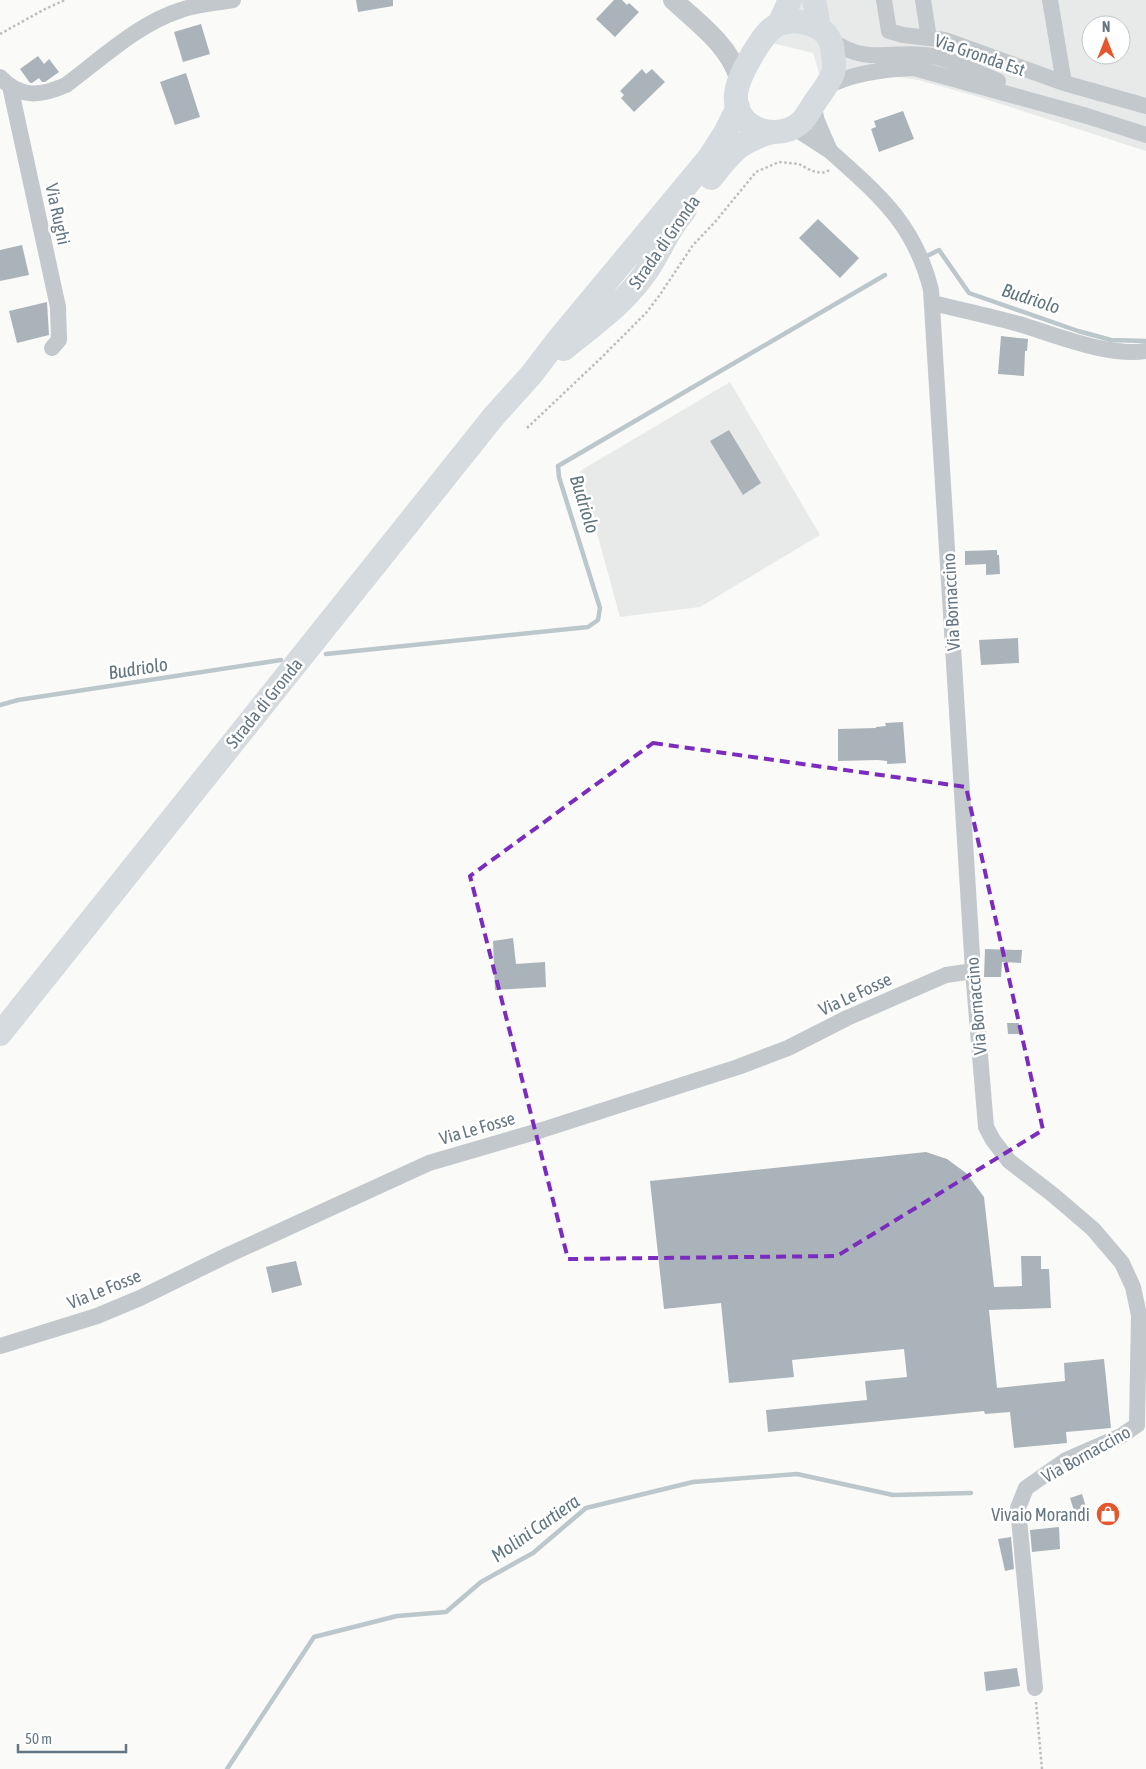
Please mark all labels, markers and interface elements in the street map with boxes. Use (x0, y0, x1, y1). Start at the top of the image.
north arrow (1081, 15, 1131, 65)
text: N (1102, 19, 1110, 35)
street label: Via Gronda Est (932, 30, 1028, 80)
street label: Via Rughi (41, 181, 75, 247)
street label: Strada di Gronda (624, 191, 704, 293)
water label: Budriolo (999, 278, 1063, 318)
water label: Budriolo (566, 472, 604, 536)
street label: Via Bornaccino (938, 553, 964, 651)
water label: Budriolo (107, 652, 169, 684)
street label: Strada di Gronda (221, 654, 307, 752)
street label: Via Bornaccino (961, 956, 991, 1056)
street label: Via Le Fosse (815, 968, 895, 1020)
street label: Via Le Fosse (437, 1107, 517, 1149)
street label: Via Le Fosse (64, 1265, 144, 1313)
street label: Via Bornaccino (1038, 1421, 1134, 1487)
water label: Molini Cartiera (487, 1490, 583, 1566)
shop icon: Vivaio Morandi (1095, 1501, 1121, 1527)
place label: Vivaio Morandi (991, 1504, 1090, 1525)
scale bar (18, 1722, 125, 1754)
text: 50 m (25, 1730, 52, 1747)

